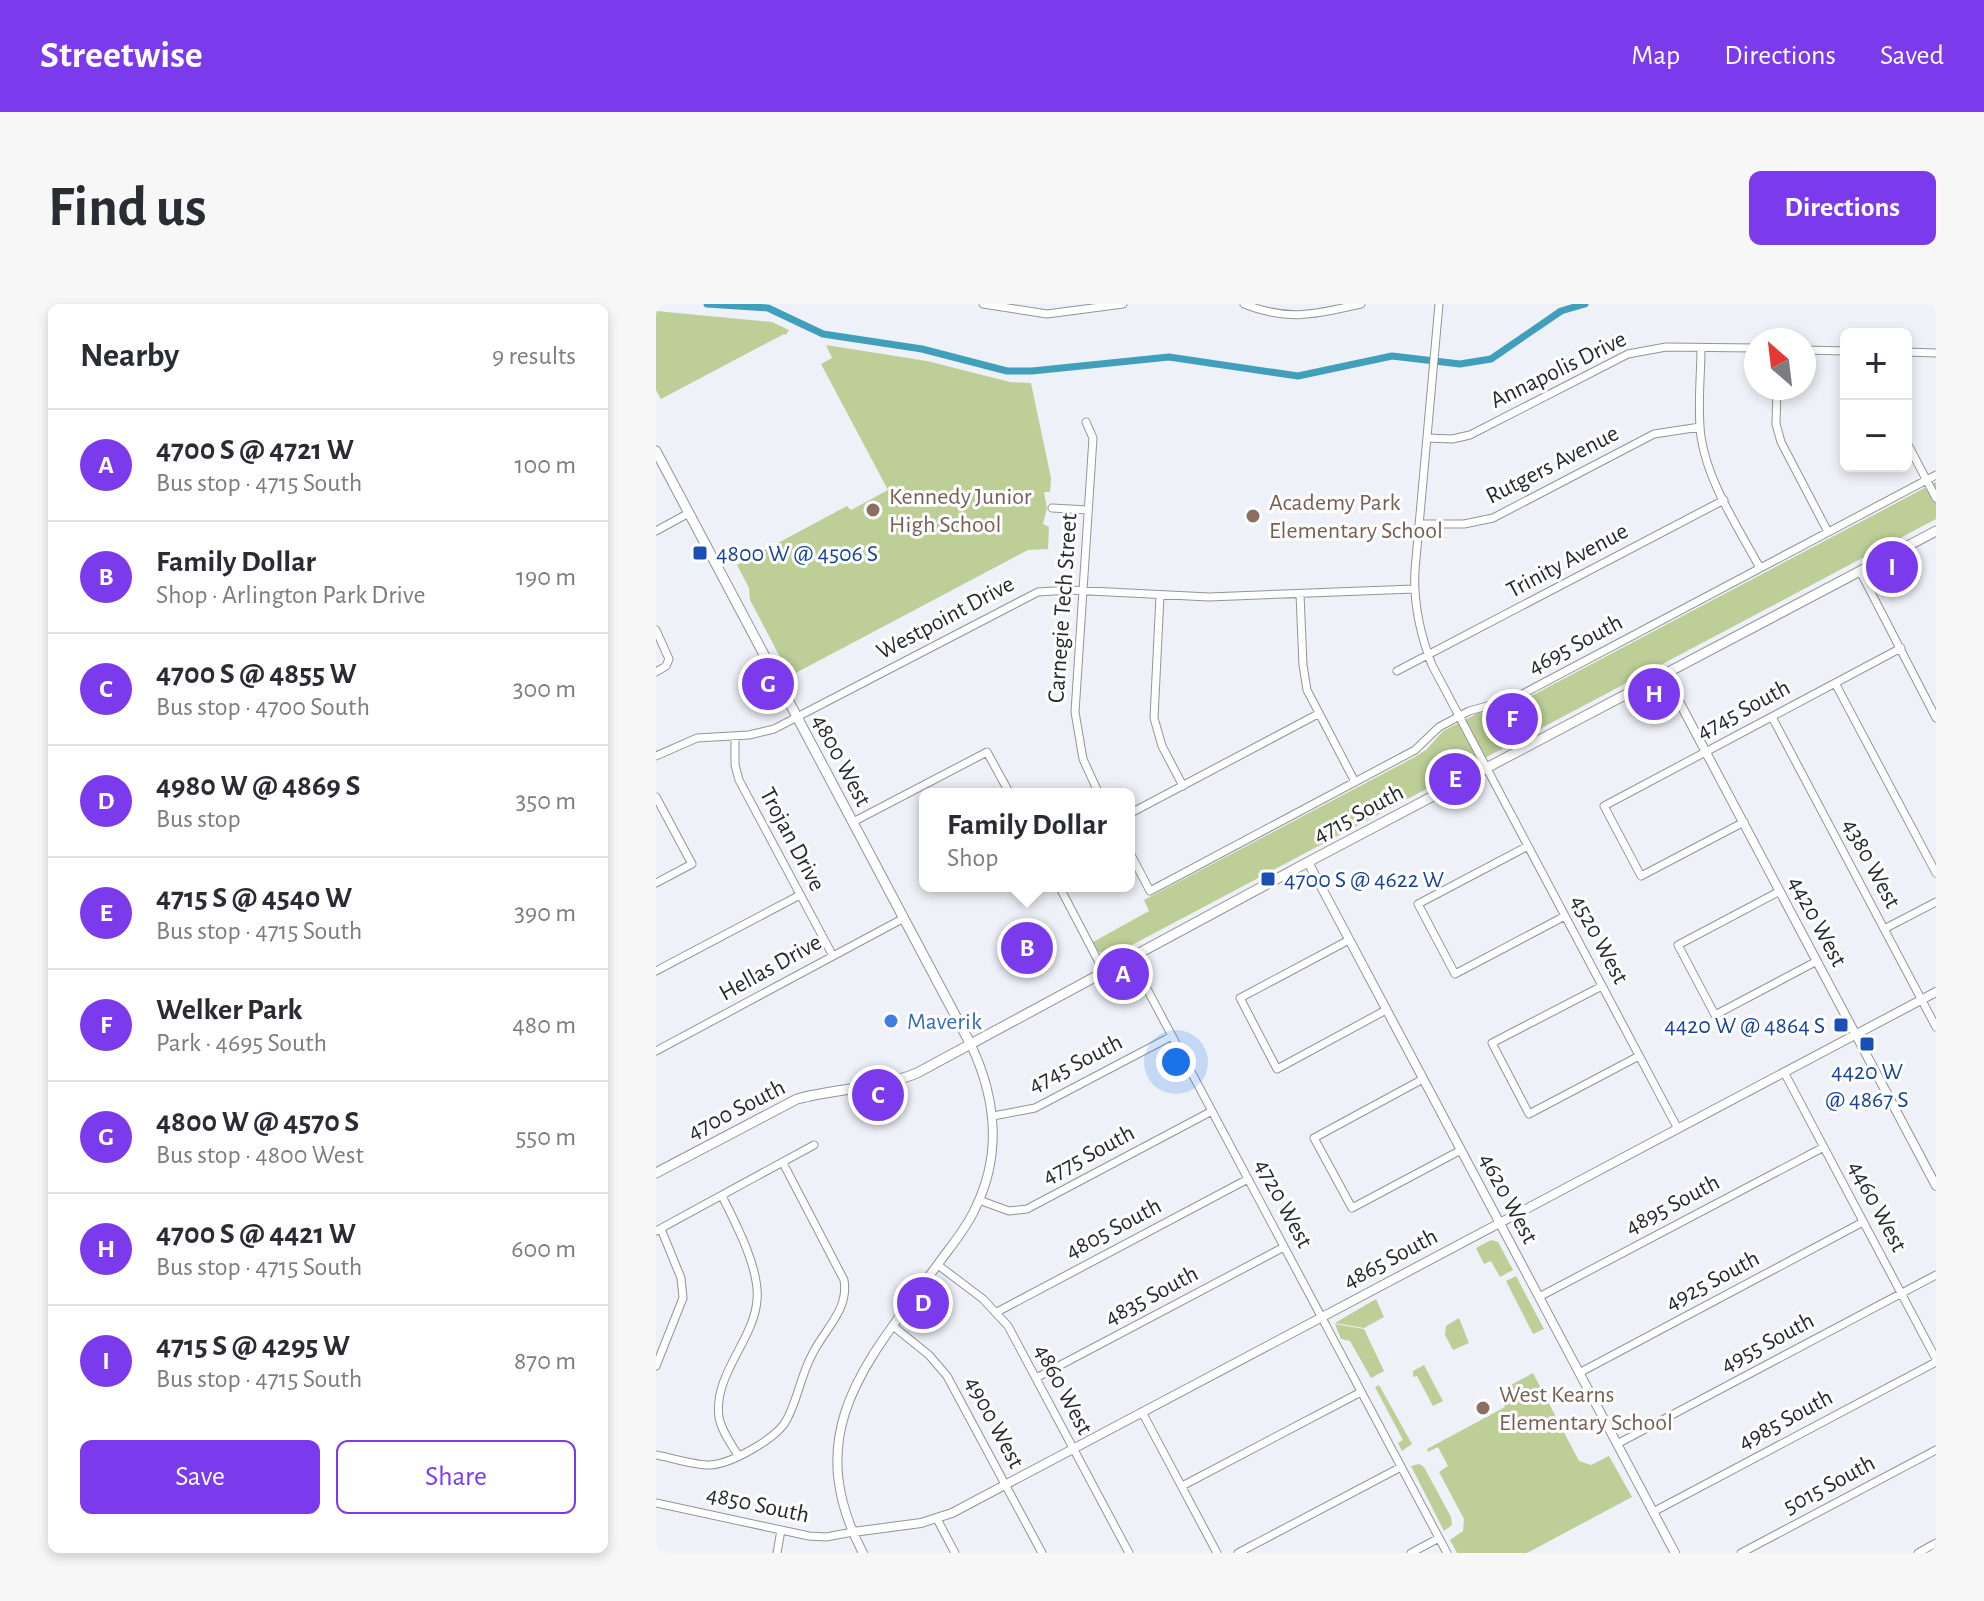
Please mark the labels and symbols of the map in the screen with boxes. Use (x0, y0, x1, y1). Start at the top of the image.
street label: Annapolis Drive (1487, 327, 1630, 413)
north arrow (1744, 328, 1816, 400)
street label: Rutgers Avenue (1482, 421, 1623, 509)
place label: Kennedy Junior High School (889, 485, 1032, 537)
place label: Academy Park Elementary School (1269, 491, 1443, 543)
marker: Kennedy Junior High School (864, 501, 882, 519)
marker: Academy Park Elementary School (1244, 507, 1262, 525)
street label: Carnegie Tech Street (1044, 512, 1082, 704)
street label: Trinity Avenue (1503, 519, 1632, 603)
pin: I (1866, 537, 1918, 597)
place label: 4800 W @ 4506 S (716, 542, 878, 566)
marker: 4800 W @ 4506 S (691, 544, 709, 562)
street label: Westpoint Drive (873, 572, 1018, 664)
street label: 4695 South (1524, 610, 1627, 680)
pin: G (742, 654, 794, 714)
pin: H (1628, 664, 1680, 724)
street label: 4745 South (1693, 675, 1794, 744)
pin: F (1486, 689, 1538, 749)
street label: 4800 West (807, 711, 875, 811)
pin: E (1429, 749, 1481, 809)
street label: 4715 South (1309, 780, 1408, 848)
street label: Trojan Drive (755, 784, 829, 895)
street label: 4380 West (1838, 815, 1905, 912)
place label: 4700 S @ 4622 W (1284, 868, 1445, 892)
marker: 4700 S @ 4622 W (1259, 870, 1277, 888)
street label: 4420 West (1783, 872, 1851, 971)
street label: 4520 West (1566, 891, 1633, 988)
pin: B (1001, 918, 1053, 978)
street label: Hellas Drive (715, 930, 826, 1006)
pin: A (1097, 944, 1149, 1004)
place label: Maverik (907, 1010, 982, 1034)
marker: Maverik (882, 1012, 900, 1030)
place label: 4420 W @ 4864 S (1664, 1014, 1825, 1038)
marker: 4420 W @ 4864 S (1832, 1016, 1850, 1034)
street label: 4745 South (1025, 1030, 1126, 1098)
marker: 4420 W @ 4867 S (1858, 1035, 1876, 1053)
your location (1156, 1042, 1196, 1082)
place label: 4420 W @ 4867 S (1825, 1060, 1909, 1112)
pin: C (852, 1065, 904, 1125)
street label: 4700 South (684, 1075, 789, 1145)
street label: 4775 South (1038, 1121, 1138, 1189)
street label: 4620 West (1474, 1149, 1542, 1248)
street label: 4720 West (1250, 1155, 1317, 1252)
street label: 4460 West (1843, 1157, 1911, 1256)
street label: 4895 South (1621, 1170, 1724, 1240)
street label: 4805 South (1062, 1194, 1165, 1264)
street label: 4865 South (1339, 1224, 1442, 1294)
street label: 4925 South (1661, 1246, 1763, 1316)
street label: 4835 South (1101, 1261, 1202, 1330)
pin: D (897, 1273, 949, 1333)
street label: 4955 South (1717, 1308, 1818, 1377)
street label: 4860 West (1029, 1340, 1097, 1439)
street label: 4900 West (960, 1373, 1028, 1473)
place label: West Kearns Elementary School (1499, 1383, 1673, 1435)
street label: 4985 South (1734, 1385, 1837, 1455)
marker: West Kearns Elementary School (1474, 1399, 1492, 1417)
street label: 5015 South (1780, 1451, 1879, 1519)
street label: 4850 South (704, 1482, 811, 1528)

